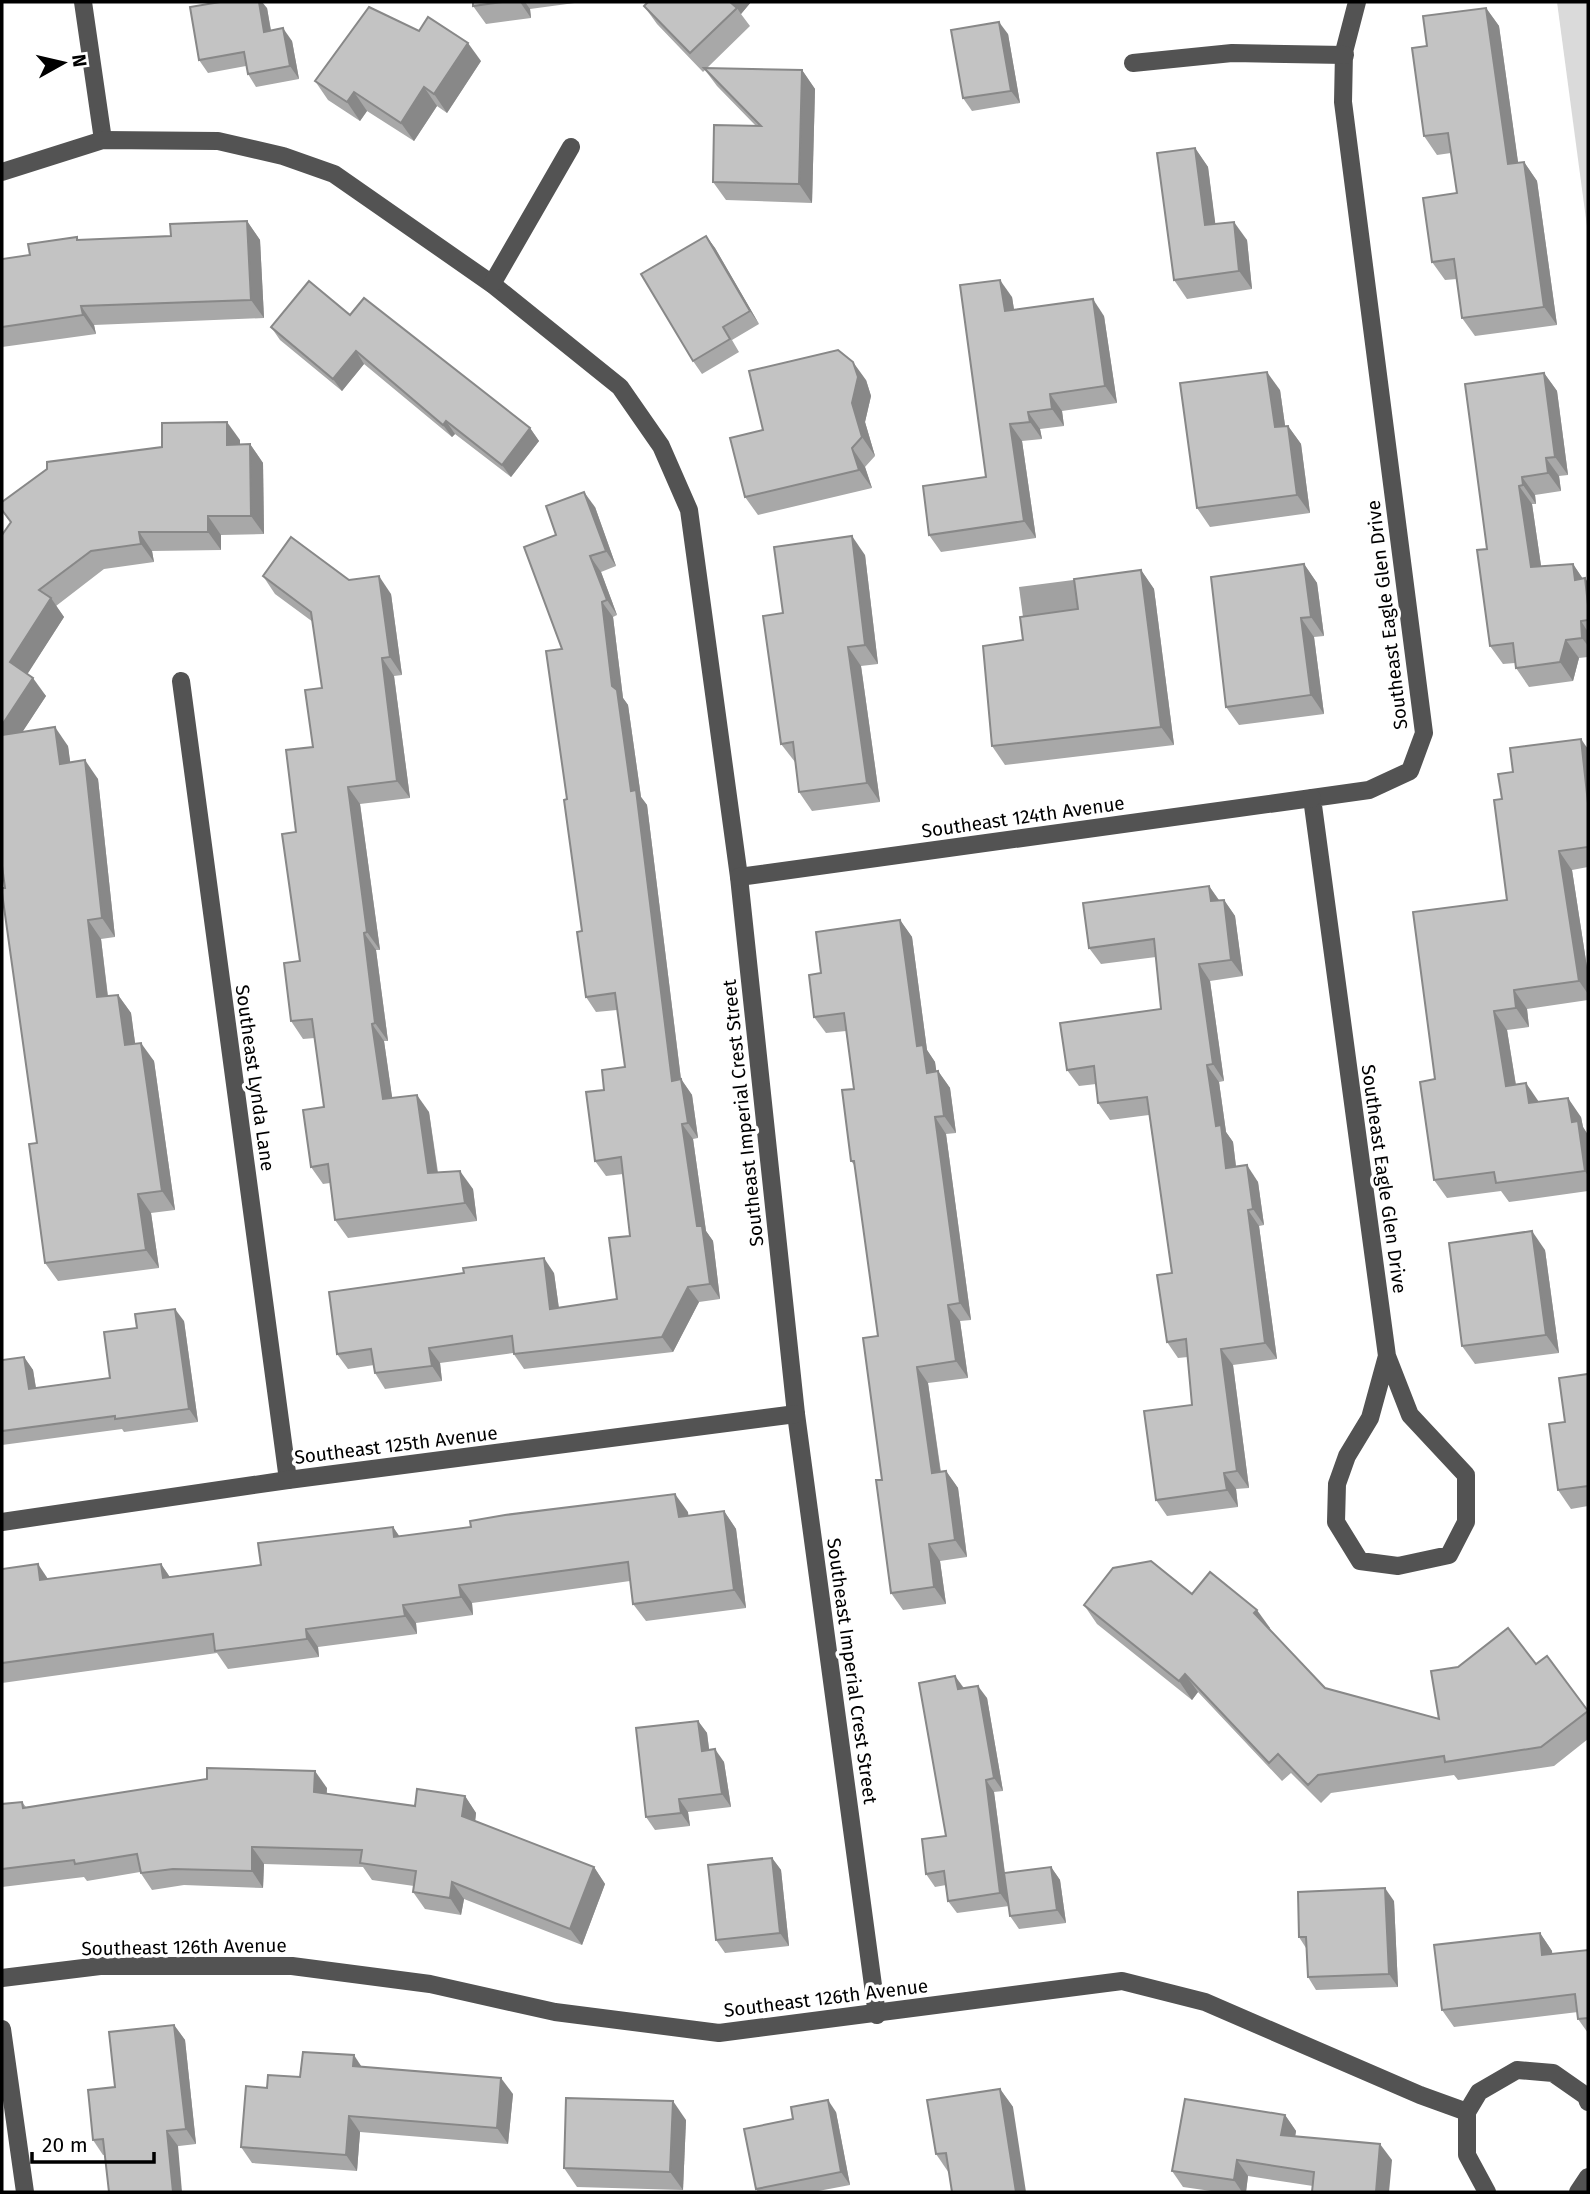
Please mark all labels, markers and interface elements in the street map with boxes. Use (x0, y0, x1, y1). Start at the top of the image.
north arrow (28, 28, 98, 98)
text: N (67, 53, 92, 69)
street label: Southeast Eagle Glen Drive (1362, 499, 1412, 731)
street label: Southeast 124th Avenue (920, 791, 1126, 843)
street label: Southeast Imperial Crest Street (718, 978, 768, 1248)
street label: Southeast Lynda Lane (231, 983, 279, 1173)
street label: Southeast Eagle Glen Drive (1357, 1063, 1411, 1295)
street label: Southeast 125th Avenue (293, 1421, 499, 1469)
street label: Southeast Imperial Crest Street (822, 1537, 882, 1806)
street label: Southeast 126th Avenue (81, 1934, 287, 1960)
street label: Southeast 126th Avenue (723, 1974, 929, 2022)
scale bar (32, 2120, 154, 2164)
text: 20 m (42, 2132, 88, 2158)

